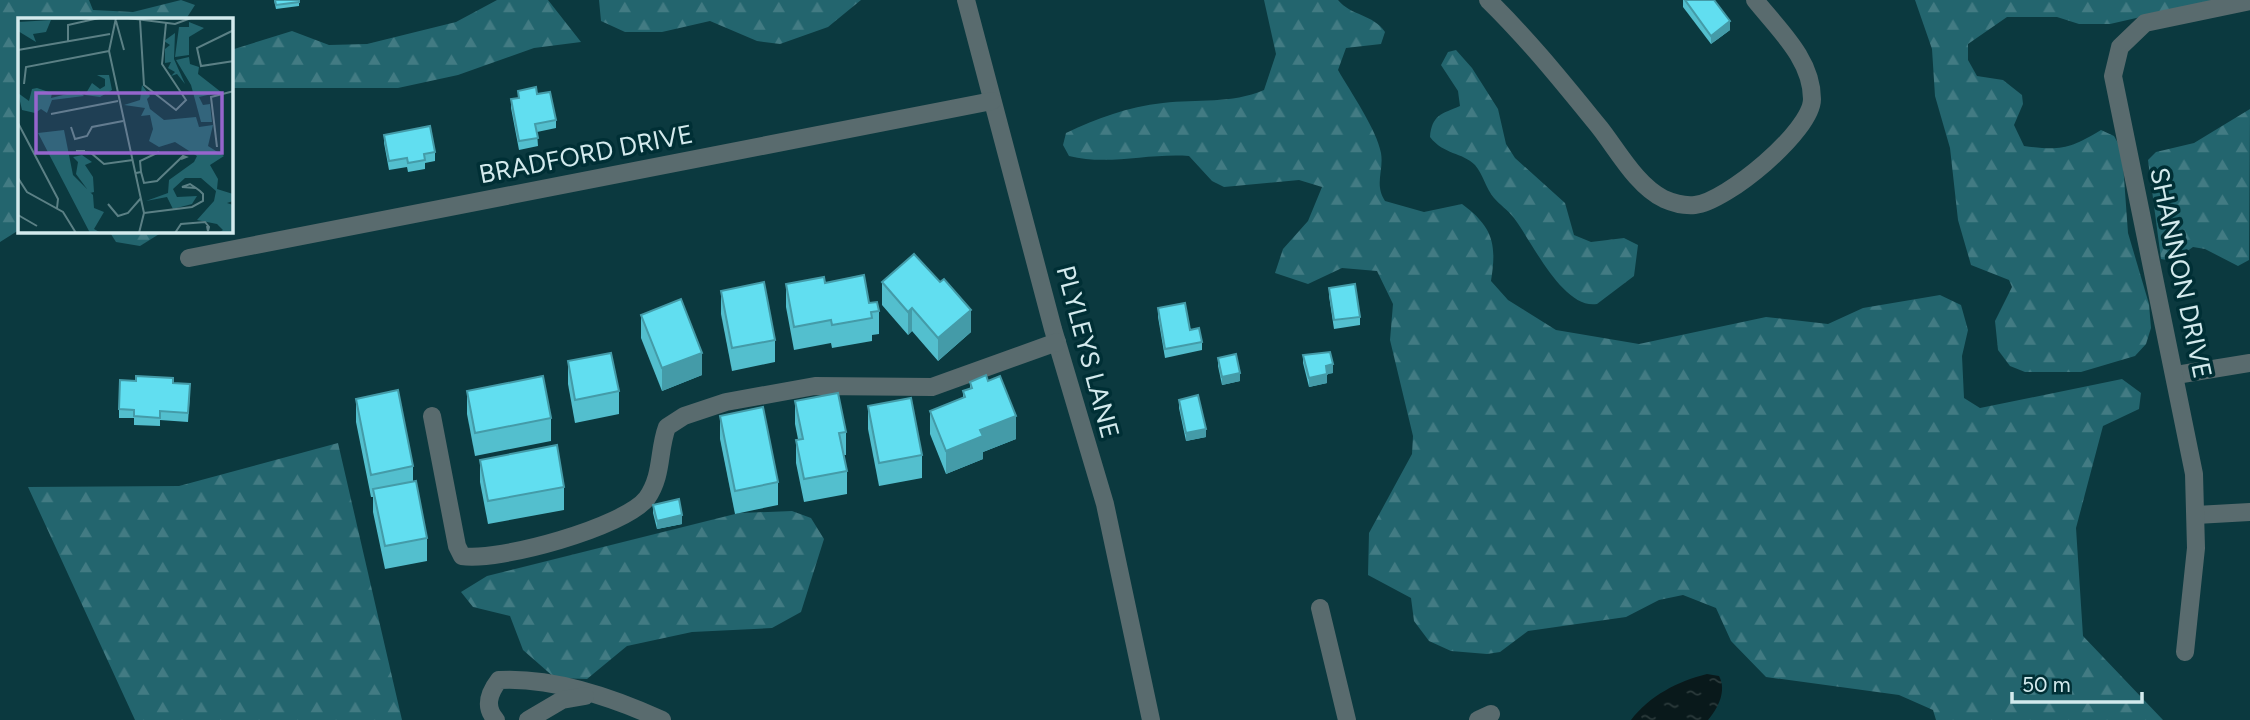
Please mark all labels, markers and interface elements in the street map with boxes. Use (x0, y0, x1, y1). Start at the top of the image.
inset map (18, 18, 233, 233)
street label: BRADFORD DRIVE (476, 118, 696, 190)
street label: SHANNON DRIVE (2143, 165, 2219, 381)
street label: PLYLEYS LANE (1050, 262, 1126, 442)
scale bar (2012, 660, 2142, 704)
text: 50 m (2022, 672, 2071, 697)

